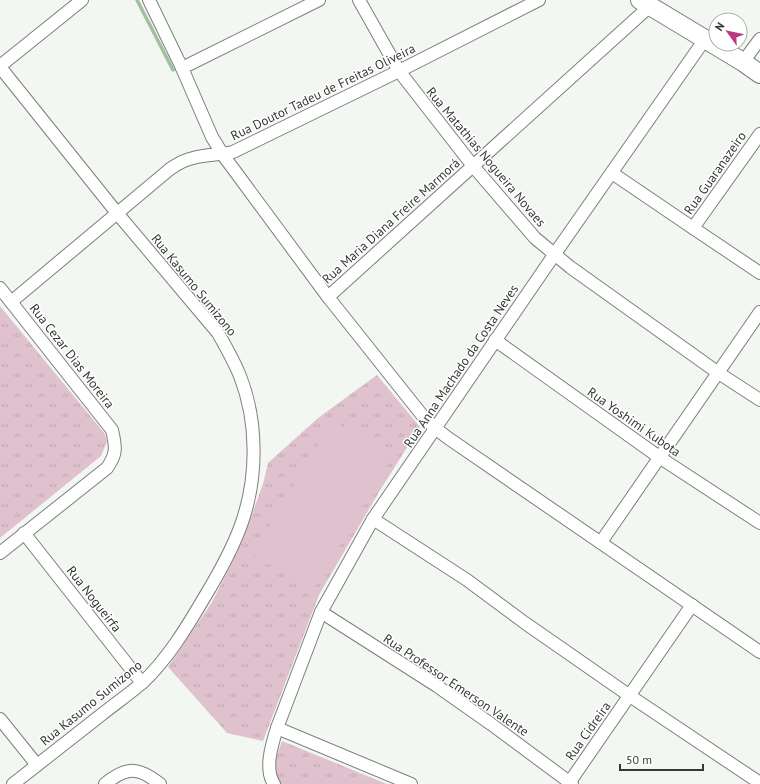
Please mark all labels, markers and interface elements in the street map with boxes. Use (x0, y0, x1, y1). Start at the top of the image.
north arrow (708, 12, 748, 52)
text: N (712, 20, 727, 33)
street label: Rua Doutor Tadeu de Freitas Oliveira (228, 40, 418, 144)
street label: Rua Matathias Nogueira Novaes (423, 84, 549, 230)
street label: Rua Guaranazeiro (680, 128, 750, 218)
street label: Rua Maria Diana Freire Marmorá (318, 155, 464, 287)
street label: Rua Kasumo Sumizono (148, 230, 240, 340)
street label: Rua Anna Machado da Costa Neves (400, 281, 522, 451)
street label: Rua Cezar Dias Moreira (26, 300, 118, 412)
street label: Rua Yoshimi Kubota (584, 383, 684, 461)
street label: Rua Nogueirfa (63, 563, 125, 635)
street label: Rua Professor Emerson Valente (380, 630, 532, 740)
street label: Rua Kasumo Sumizono (36, 657, 146, 749)
street label: Rua Cidreira (562, 698, 614, 764)
scale bar (620, 746, 703, 772)
text: 50 m (626, 752, 652, 767)

